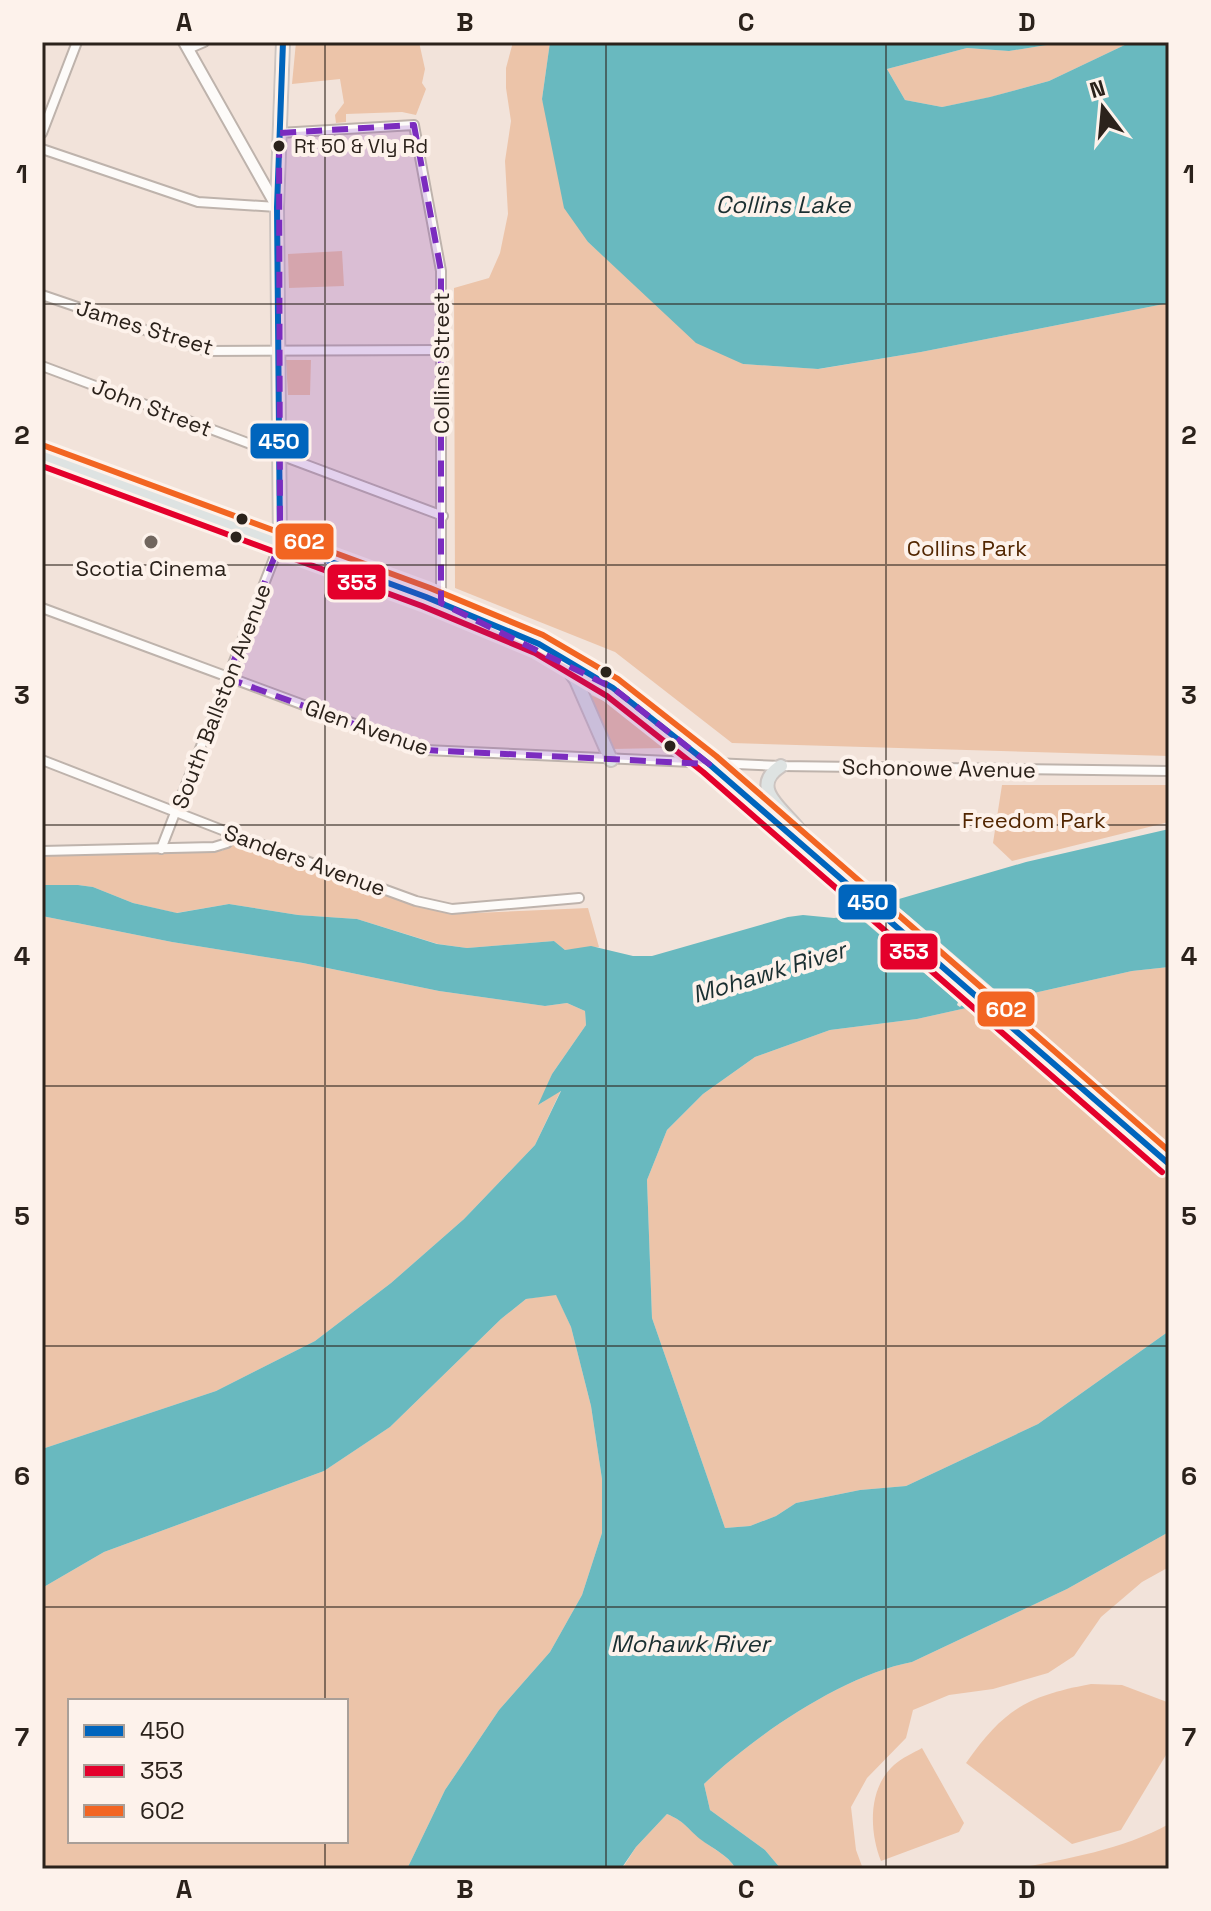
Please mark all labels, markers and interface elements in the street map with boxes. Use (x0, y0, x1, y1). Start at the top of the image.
text: A (176, 5, 193, 39)
text: B (456, 5, 474, 39)
text: C (738, 5, 754, 39)
text: D (1018, 5, 1036, 39)
north arrow (1063, 68, 1143, 148)
text: N (1087, 73, 1108, 104)
place label: Rt 50 & Vly Rd (294, 133, 428, 159)
marker: Rt 50 & Vly Rd (271, 138, 287, 154)
text: 1 (16, 157, 28, 191)
text: 1 (1183, 157, 1195, 191)
water label: Collins Lake (716, 189, 851, 220)
street label: Collins Street (427, 292, 455, 434)
street label: James Street (73, 293, 217, 361)
street label: John Street (88, 371, 216, 443)
text: 2 (14, 418, 30, 452)
text: 2 (1181, 418, 1197, 452)
line badge: 450 (249, 422, 310, 460)
text: 450 (258, 427, 300, 455)
unlabelled marker (234, 511, 250, 527)
line badge: 602 (274, 522, 335, 561)
text: 602 (284, 527, 324, 555)
unlabelled marker (228, 529, 244, 545)
marker: Scotia Cinema (142, 533, 160, 551)
park label: Collins Park (907, 534, 1027, 562)
place label: Scotia Cinema (75, 554, 227, 582)
line badge: 353 (326, 563, 387, 601)
text: 353 (337, 568, 377, 596)
street label: South Ballston Avenue (165, 579, 277, 813)
unlabelled marker (598, 664, 614, 680)
text: 3 (14, 678, 30, 712)
text: 3 (1181, 678, 1197, 712)
street label: Glen Avenue (301, 693, 433, 761)
unlabelled marker (662, 738, 678, 754)
street label: Schonowe Avenue (842, 752, 1036, 784)
park label: Freedom Park (962, 806, 1106, 834)
street label: Sanders Avenue (221, 818, 389, 902)
line badge: 450 (837, 883, 898, 921)
text: 450 (847, 888, 889, 916)
line badge: 353 (879, 932, 939, 971)
water label: Mohawk River (688, 933, 852, 1010)
text: 353 (889, 937, 929, 965)
text: 4 (14, 939, 30, 973)
text: 4 (1181, 939, 1197, 973)
line badge: 602 (976, 990, 1036, 1028)
text: 602 (986, 995, 1026, 1023)
text: 5 (14, 1199, 30, 1233)
text: 5 (1181, 1199, 1197, 1233)
text: 6 (14, 1459, 30, 1493)
text: 6 (1181, 1459, 1197, 1493)
water label: Mohawk River (611, 1628, 772, 1659)
legend (68, 1699, 348, 1843)
text: 450 (140, 1715, 185, 1746)
text: 7 (15, 1720, 29, 1754)
text: 7 (1182, 1720, 1196, 1754)
text: 353 (140, 1755, 183, 1786)
text: 602 (140, 1795, 185, 1826)
text: A (176, 1872, 193, 1906)
text: B (456, 1872, 474, 1906)
text: C (738, 1872, 754, 1906)
text: D (1018, 1872, 1036, 1906)

